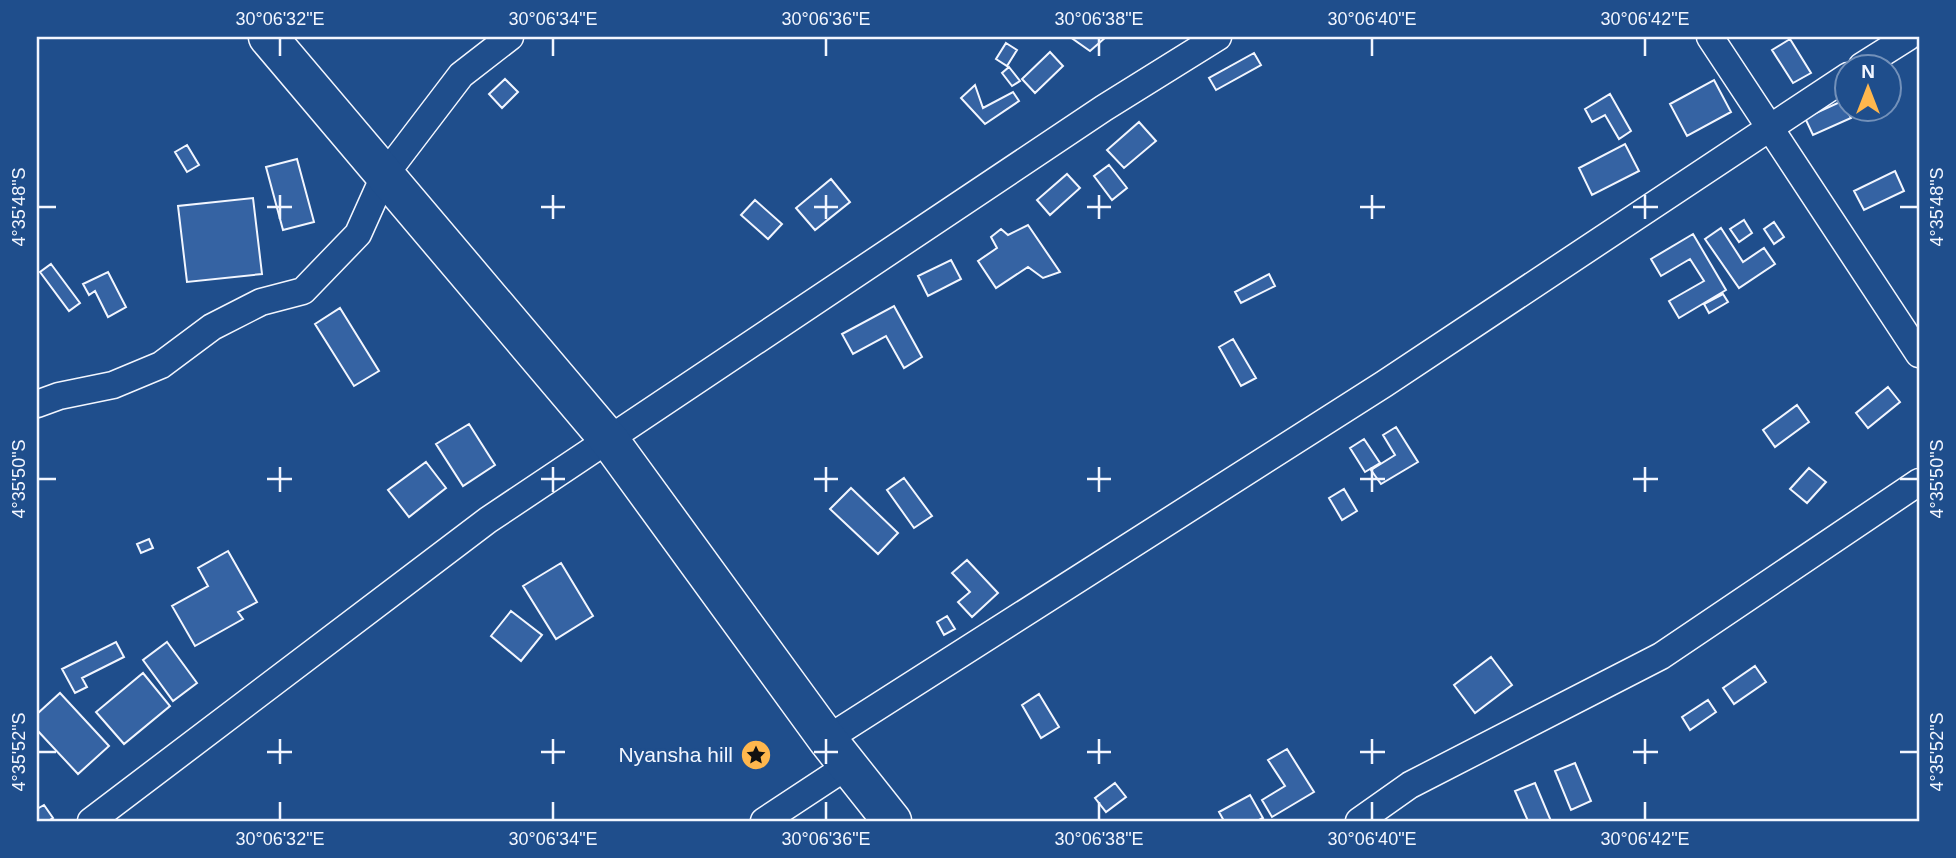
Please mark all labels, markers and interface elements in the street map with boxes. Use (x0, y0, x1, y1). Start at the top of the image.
text: 30°06'32"E (235, 9, 325, 29)
text: 30°06'34"E (508, 9, 598, 29)
text: 30°06'36"E (781, 9, 871, 29)
text: 30°06'38"E (1054, 9, 1144, 29)
text: 30°06'40"E (1327, 9, 1417, 29)
text: 30°06'42"E (1600, 9, 1690, 29)
north arrow (1834, 52, 1904, 122)
text: N (1861, 61, 1875, 82)
text: 4°35'48"S (9, 167, 29, 247)
text: 4°35'48"S (1927, 167, 1947, 247)
text: 4°35'50"S (9, 439, 29, 519)
text: 4°35'50"S (1927, 439, 1947, 519)
text: 4°35'52"S (9, 712, 29, 792)
text: 4°35'52"S (1927, 712, 1947, 792)
place icon: Nyansha hill (739, 738, 773, 772)
place label: Nyansha hill (619, 743, 733, 766)
text: 30°06'32"E (235, 829, 325, 849)
text: 30°06'34"E (508, 829, 598, 849)
text: 30°06'36"E (781, 829, 871, 849)
text: 30°06'38"E (1054, 829, 1144, 849)
text: 30°06'40"E (1327, 829, 1417, 849)
text: 30°06'42"E (1600, 829, 1690, 849)

